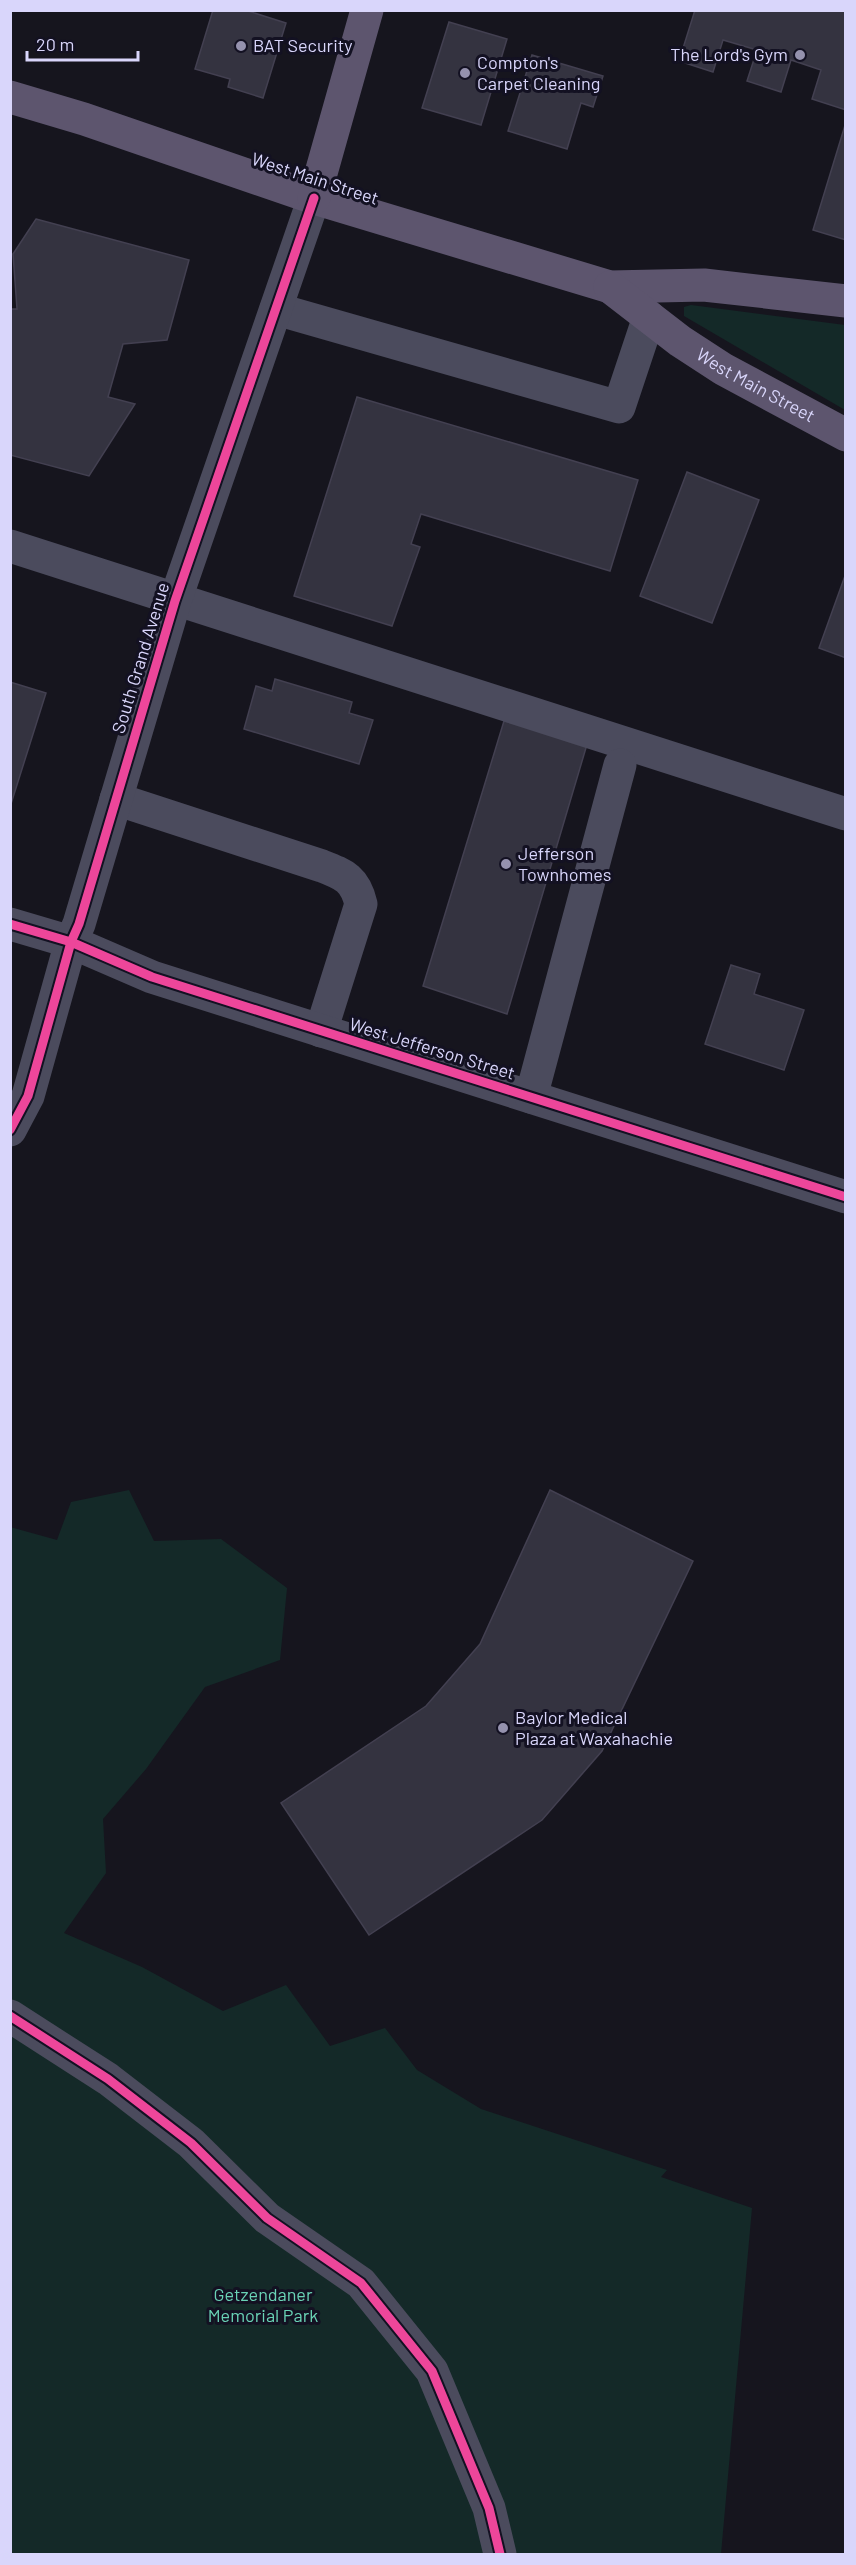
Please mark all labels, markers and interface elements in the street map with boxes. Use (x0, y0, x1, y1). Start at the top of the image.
scale bar (27, 24, 138, 62)
text: 20 m (36, 33, 74, 55)
place label: BAT Security (253, 34, 353, 56)
marker: BAT Security (234, 39, 248, 53)
place label: The Lord's Gym (670, 43, 788, 65)
marker: The Lord's Gym (793, 48, 807, 62)
place label: Compton's Carpet Cleaning (477, 51, 600, 94)
marker: Compton's Carpet Cleaning (458, 66, 472, 80)
street label: West Main Street (249, 147, 382, 209)
street label: West Main Street (692, 343, 819, 426)
street label: South Grand Avenue (107, 580, 173, 736)
place label: Jefferson Townhomes (518, 842, 611, 885)
marker: Jefferson Townhomes (499, 857, 513, 871)
street label: West Jefferson Street (347, 1012, 518, 1084)
place label: Baylor Medical Plaza at Waxahachie (515, 1706, 673, 1749)
marker: Baylor Medical Plaza at Waxahachie (496, 1721, 510, 1735)
park label: Getzendaner Memorial Park (208, 2283, 318, 2326)

